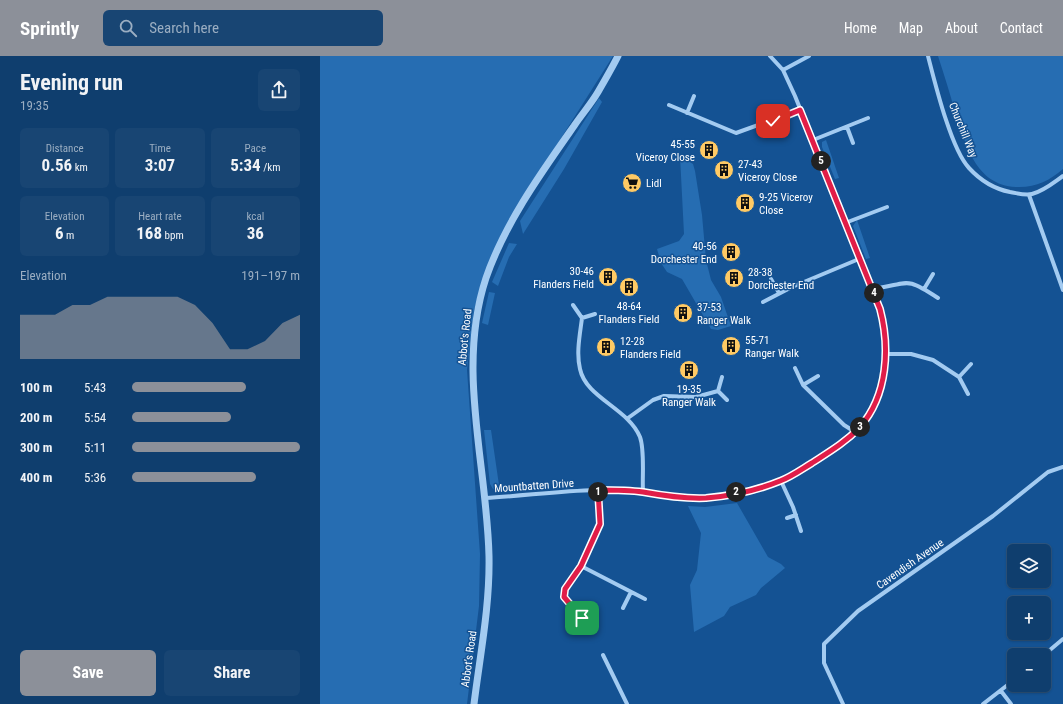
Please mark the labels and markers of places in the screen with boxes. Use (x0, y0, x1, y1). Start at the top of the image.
pin (756, 104, 790, 138)
place label: 45-55 Viceroy Close (636, 138, 695, 164)
building icon: 45-55 Viceroy Close (698, 139, 720, 161)
pin: 5 (811, 151, 831, 171)
place label: 27-43 Viceroy Close (738, 158, 797, 184)
building icon: 27-43 Viceroy Close (713, 159, 735, 181)
supermarket icon: Lidl (621, 172, 643, 194)
place label: Lidl (646, 177, 662, 190)
place label: 9-25 Viceroy Close (759, 191, 813, 217)
building icon: 9-25 Viceroy Close (734, 192, 756, 214)
place label: 40-56 Dorchester End (651, 240, 717, 266)
building icon: 40-56 Dorchester End (720, 241, 742, 263)
place label: 30-46 Flanders Field (533, 265, 594, 291)
building icon: 30-46 Flanders Field (597, 266, 619, 288)
place label: 28-38 Dorchester End (748, 266, 814, 292)
building icon: 28-38 Dorchester End (723, 267, 745, 289)
building icon: 48-64 Flanders Field (618, 276, 640, 298)
pin: 4 (864, 283, 884, 303)
place label: 48-64 Flanders Field (599, 300, 659, 326)
place label: 37-53 Ranger Walk (697, 301, 751, 327)
building icon: 37-53 Ranger Walk (672, 302, 694, 324)
place label: 55-71 Ranger Walk (745, 334, 799, 360)
place label: 12-28 Flanders Field (620, 335, 681, 361)
building icon: 55-71 Ranger Walk (720, 335, 742, 357)
building icon: 12-28 Flanders Field (595, 336, 617, 358)
building icon: 19-35 Ranger Walk (678, 359, 700, 381)
place label: 19-35 Ranger Walk (662, 383, 716, 409)
pin: 3 (850, 417, 870, 437)
pin: 1 (588, 482, 608, 502)
pin: 2 (726, 482, 746, 502)
pin (565, 601, 599, 635)

